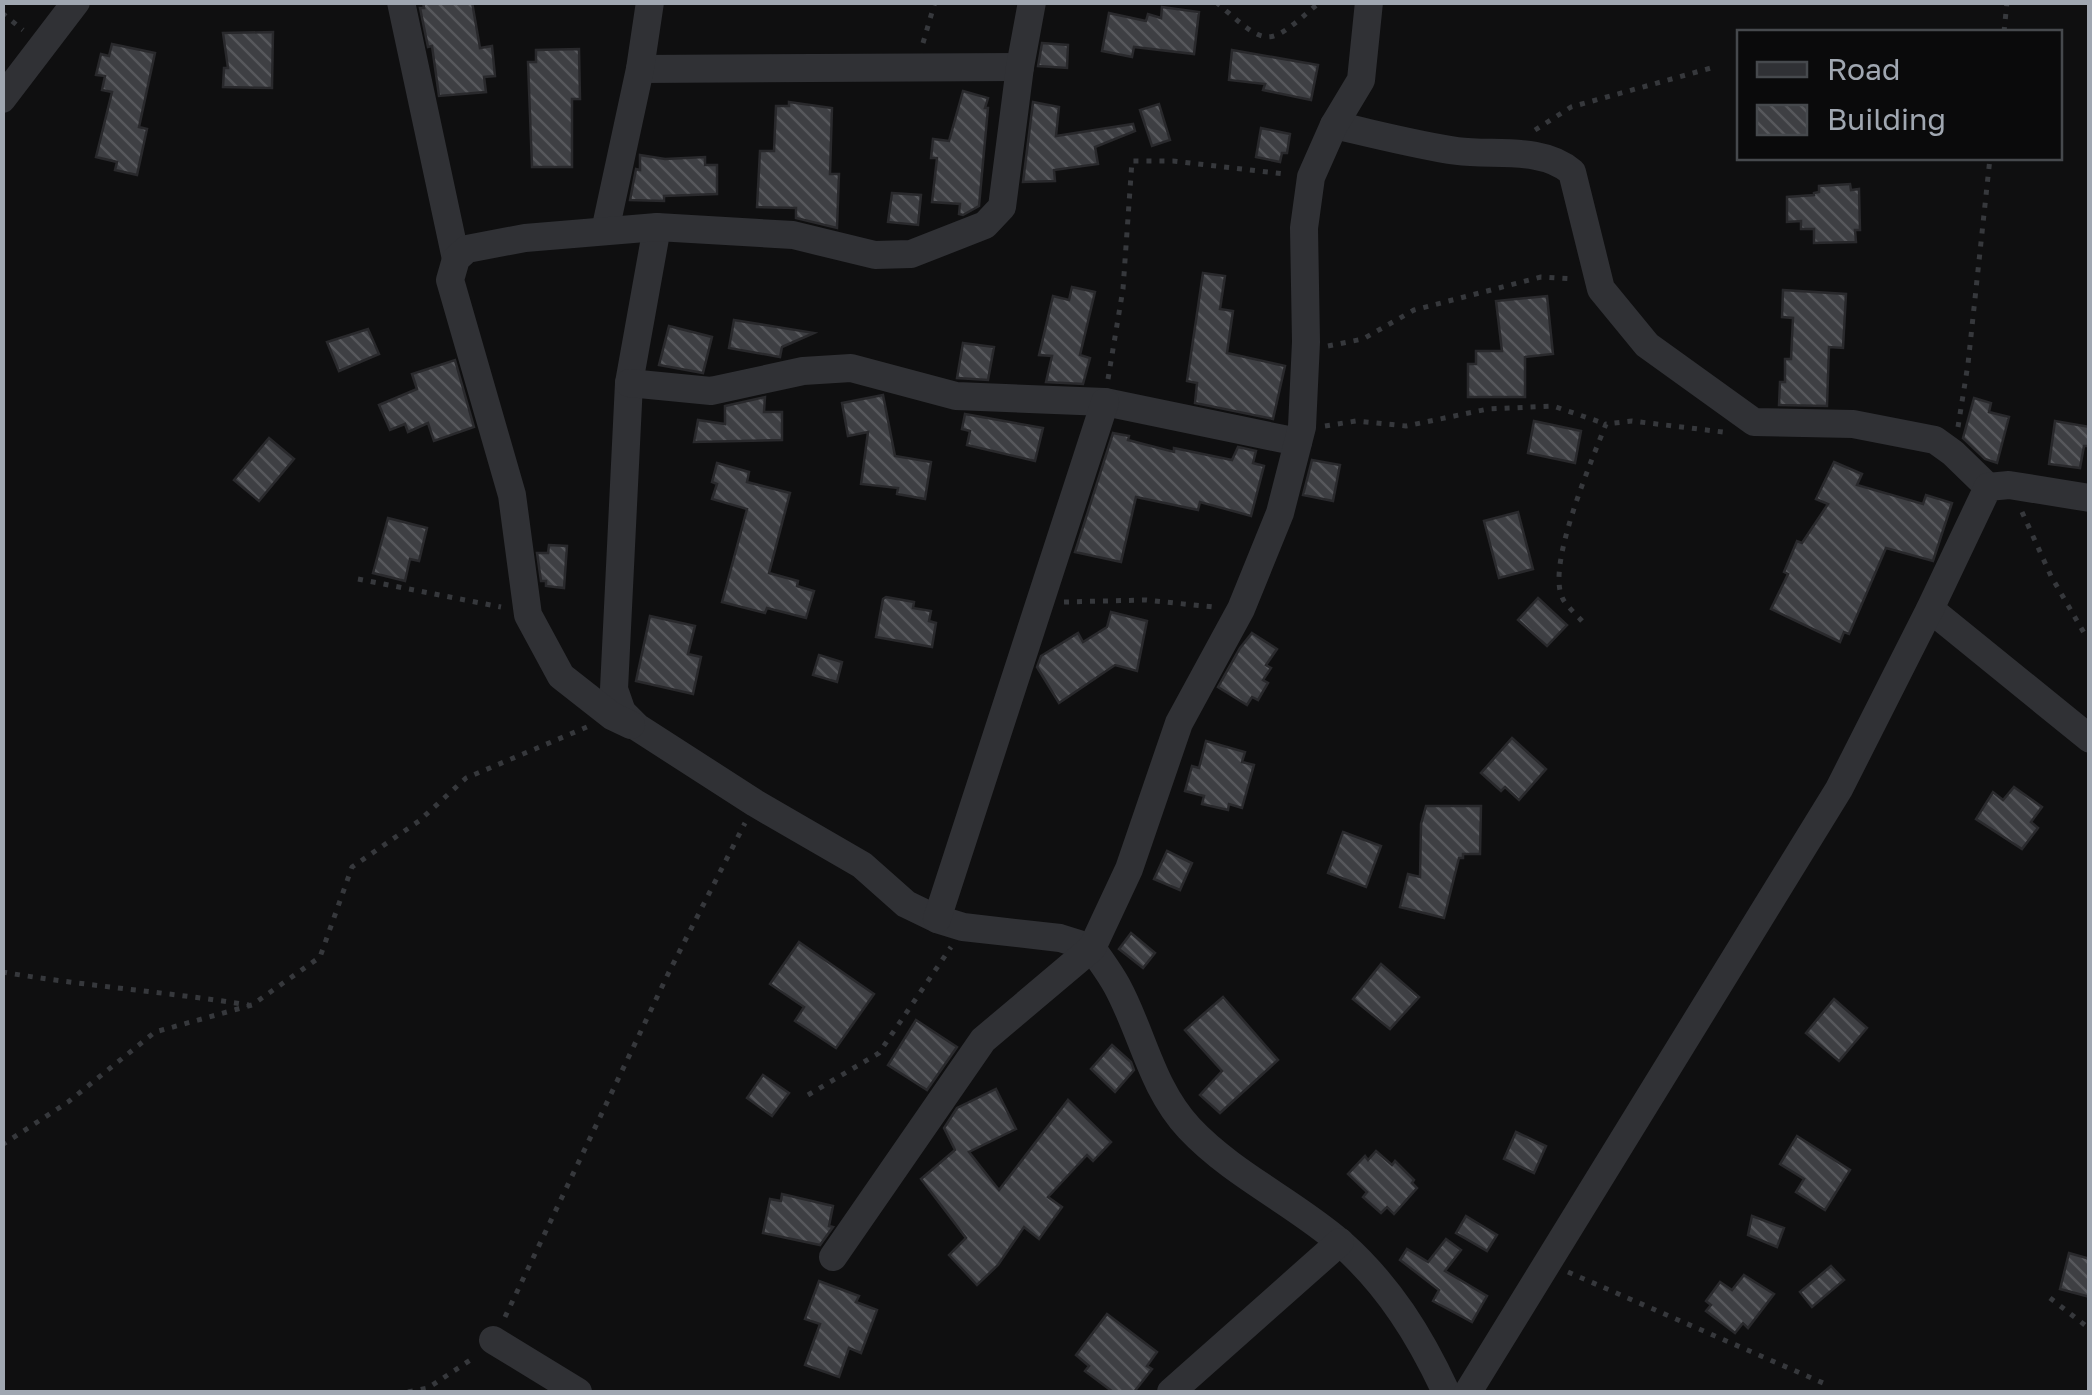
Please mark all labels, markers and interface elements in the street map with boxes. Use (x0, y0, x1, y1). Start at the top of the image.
legend (1737, 30, 2062, 160)
text: Road (1827, 51, 1901, 87)
text: Building (1827, 101, 1946, 137)

